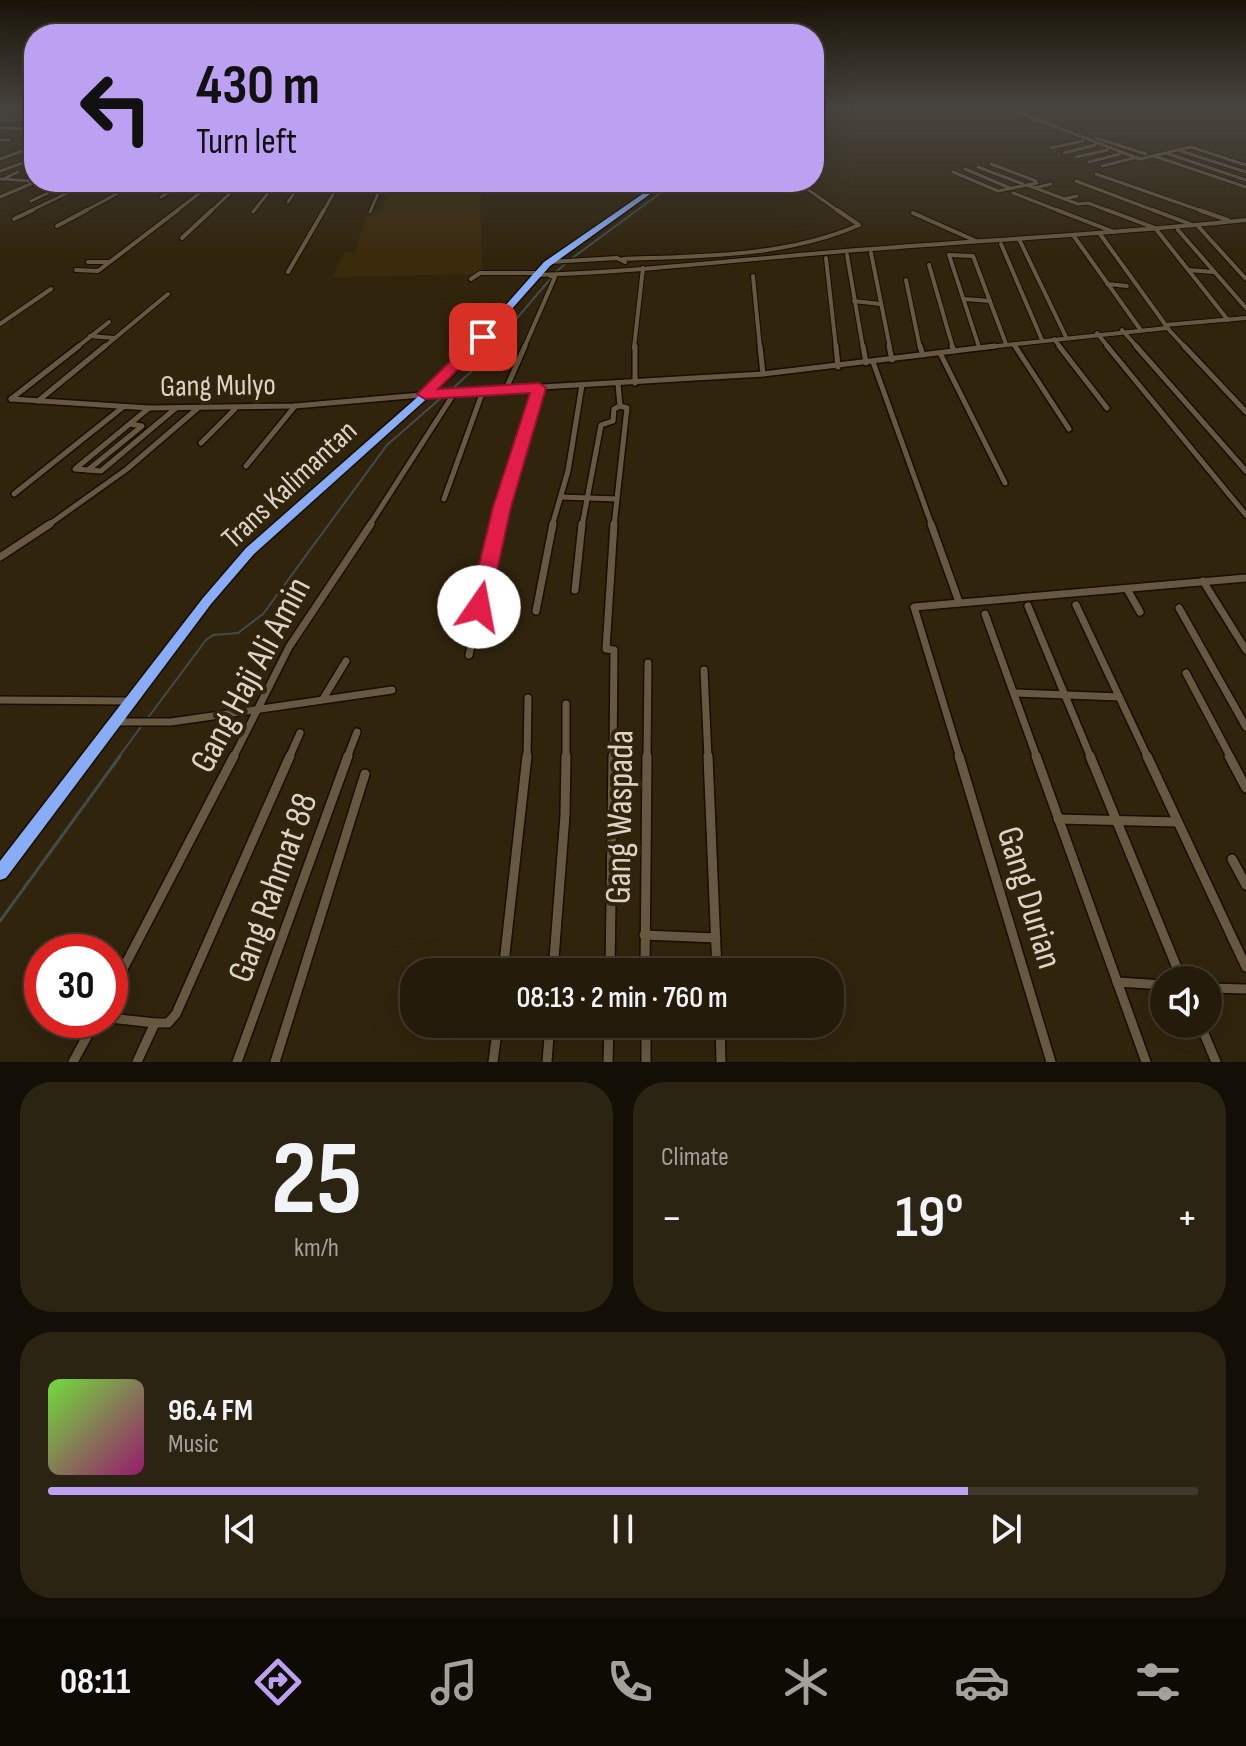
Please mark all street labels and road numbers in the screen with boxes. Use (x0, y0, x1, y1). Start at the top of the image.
street label: Gang Mulyo (160, 367, 276, 405)
street label: Trans Kalimantan (214, 413, 365, 557)
street label: Gang Haji Ali Amin (182, 570, 321, 780)
street label: Gang Waspada (597, 730, 644, 904)
street label: Gang Rahmat 88 (219, 788, 327, 988)
street label: Gang Durian (987, 822, 1071, 974)

